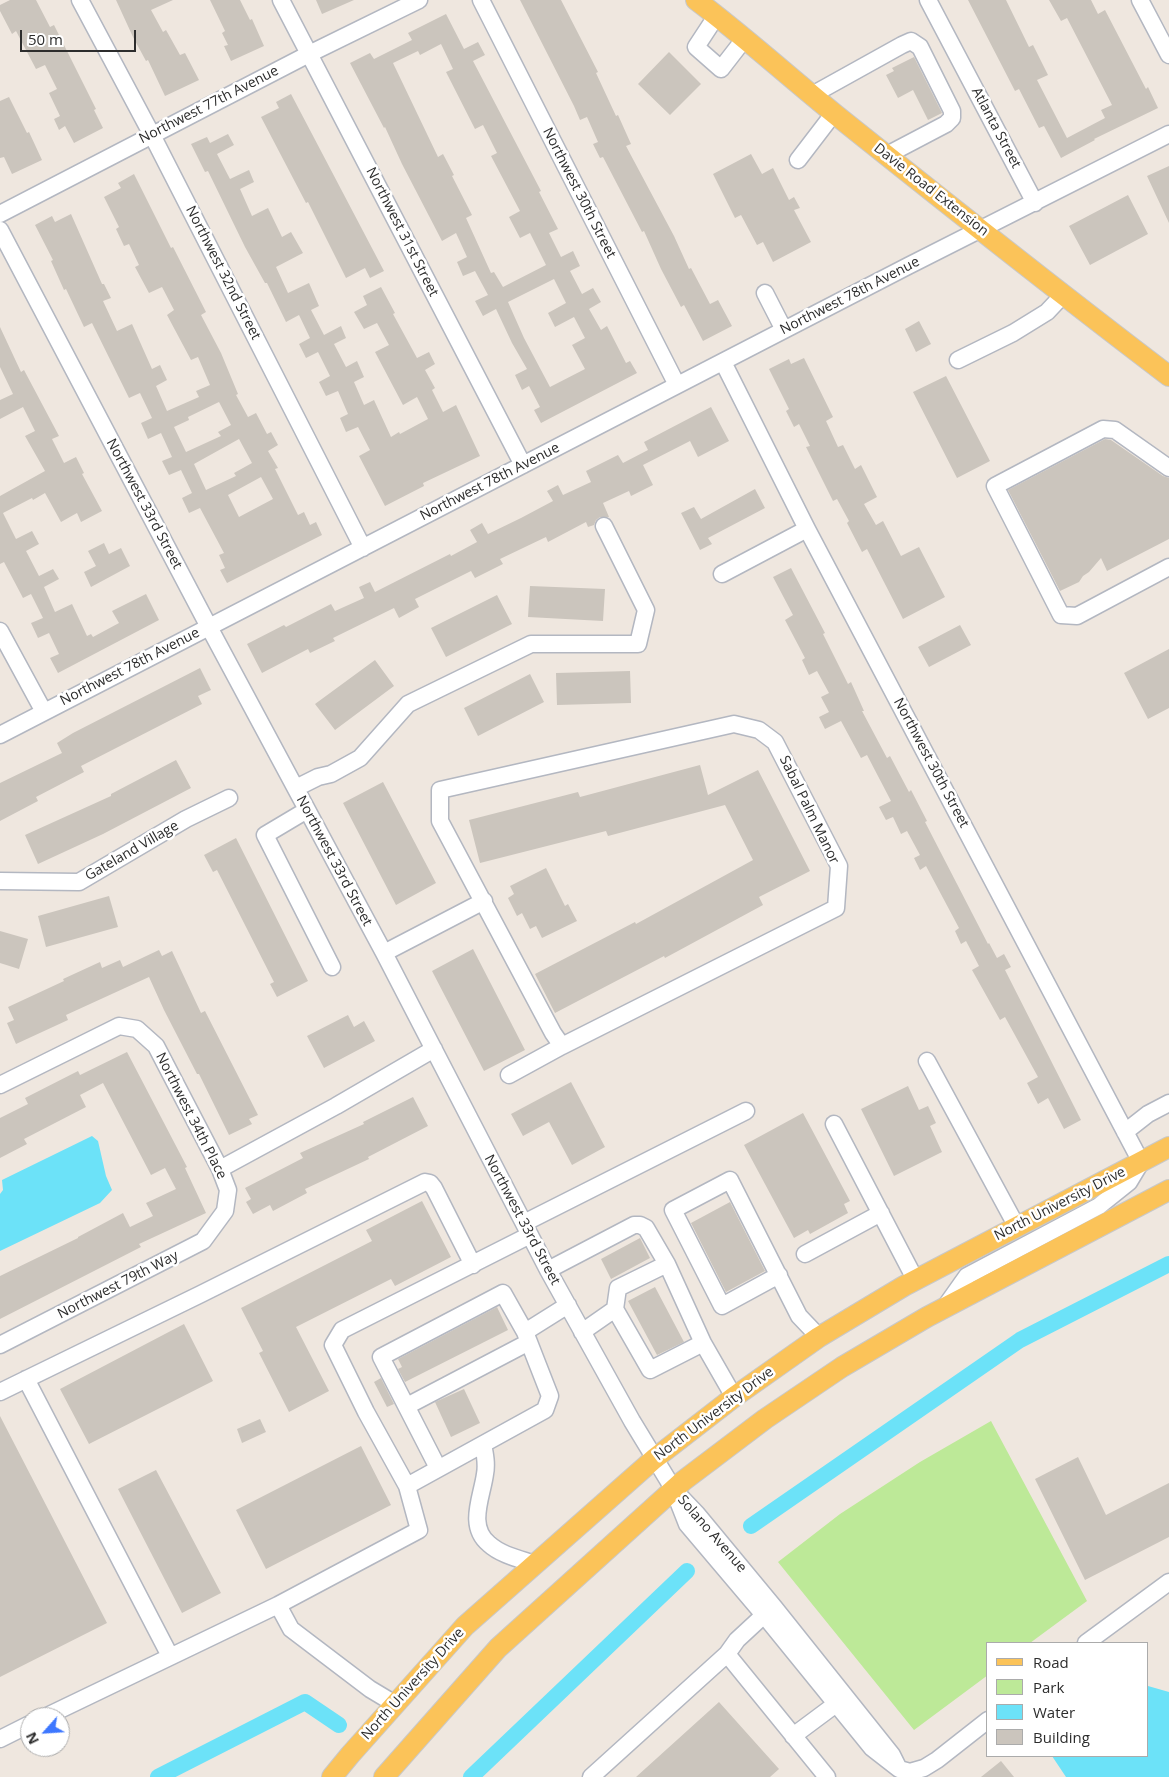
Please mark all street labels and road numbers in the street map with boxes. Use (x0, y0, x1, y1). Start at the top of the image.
street label: Northwest 77th Avenue (136, 63, 282, 147)
street label: Atlanta Street (968, 85, 1024, 171)
street label: Northwest 30th Street (539, 125, 619, 261)
street label: Davie Road Extension (870, 140, 992, 240)
street label: Northwest 31st Street (362, 165, 442, 299)
street label: Northwest 32nd Street (182, 203, 264, 343)
street label: Northwest 78th Avenue (777, 254, 923, 338)
street label: Northwest 33rd Street (102, 436, 186, 572)
street label: Northwest 78th Avenue (417, 440, 563, 524)
street label: Northwest 78th Avenue (57, 625, 203, 709)
street label: Northwest 30th Street (890, 695, 972, 831)
street label: Sabal Palm Manor (775, 753, 843, 867)
street label: Northwest 33rd Street (292, 793, 376, 929)
street label: Gateland Village (82, 817, 182, 885)
street label: Northwest 34th Place (152, 1050, 230, 1182)
street label: Northwest 33rd Street (480, 1152, 564, 1288)
street label: North University Drive (992, 1164, 1128, 1244)
street label: Northwest 79th Way (55, 1247, 181, 1323)
street label: North University Drive (651, 1364, 777, 1464)
street label: Solano Avenue (674, 1492, 750, 1576)
street label: North University Drive (358, 1625, 468, 1743)

